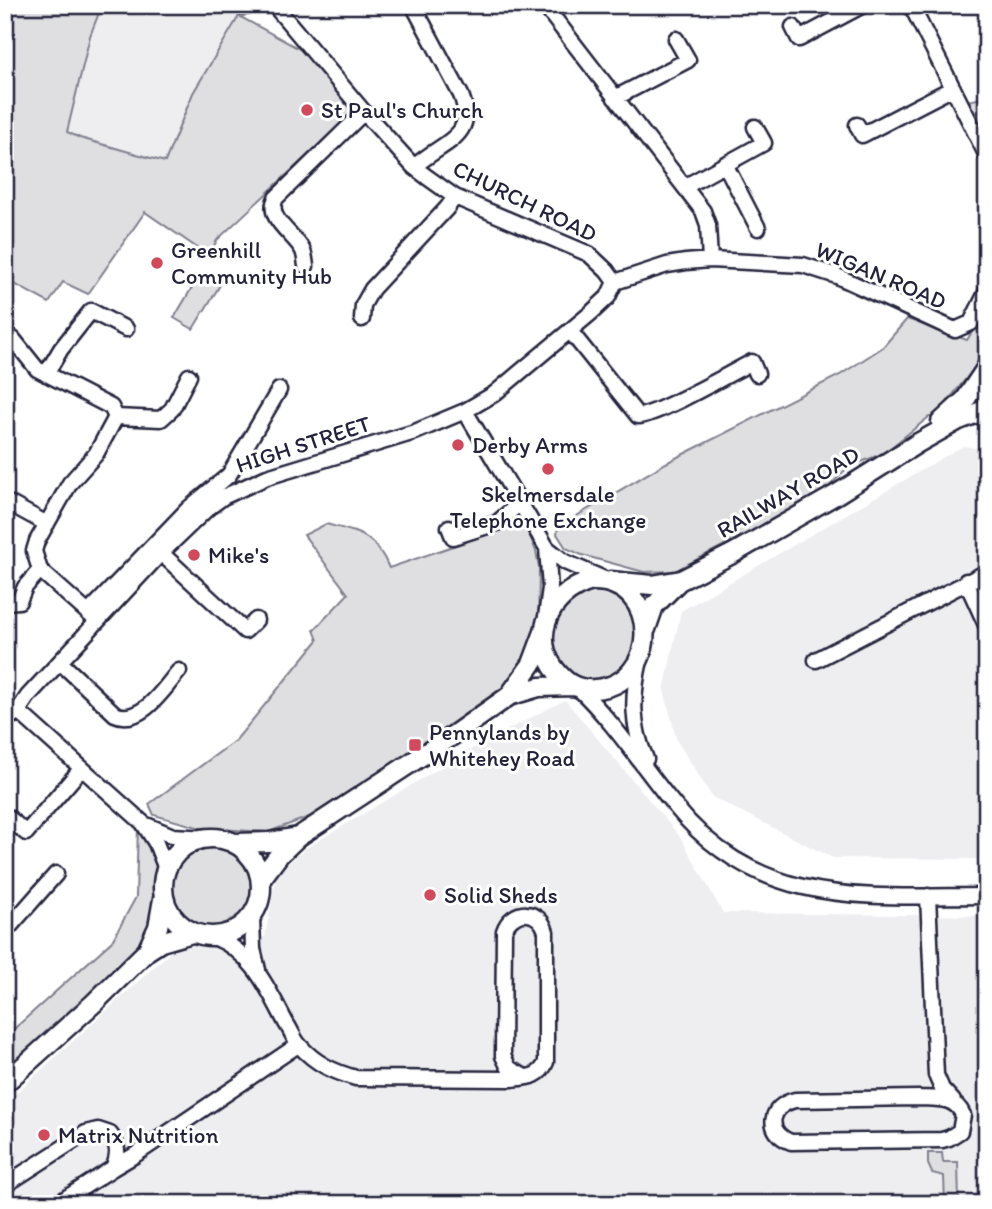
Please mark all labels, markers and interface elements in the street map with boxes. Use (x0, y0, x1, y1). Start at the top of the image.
place label: St Paul's Church (321, 96, 484, 124)
marker: St Paul's Church (299, 102, 315, 118)
street label: CHURCH ROAD (448, 154, 602, 248)
street label: WIGAN ROAD (811, 235, 951, 315)
place label: Greenhill Community Hub (171, 236, 332, 290)
marker: Greenhill Community Hub (149, 255, 165, 271)
street label: HIGH STREET (232, 409, 374, 479)
place label: Derby Arms (472, 431, 588, 459)
marker: Derby Arms (450, 437, 466, 453)
street label: RAILWAY ROAD (712, 440, 864, 544)
marker: Skelmersdale Telephone Exchange (540, 461, 556, 477)
place label: Skelmersdale Telephone Exchange (450, 480, 646, 534)
place label: Mike's (208, 541, 269, 569)
marker: Mike's (186, 547, 202, 563)
place label: Pennylands by Whitehey Road (429, 718, 575, 772)
marker: Pennylands by Whitehey Road (407, 737, 423, 753)
place label: Solid Sheds (444, 881, 558, 909)
marker: Solid Sheds (422, 887, 438, 903)
place label: Matrix Nutrition (58, 1121, 218, 1149)
marker: Matrix Nutrition (36, 1127, 52, 1143)

